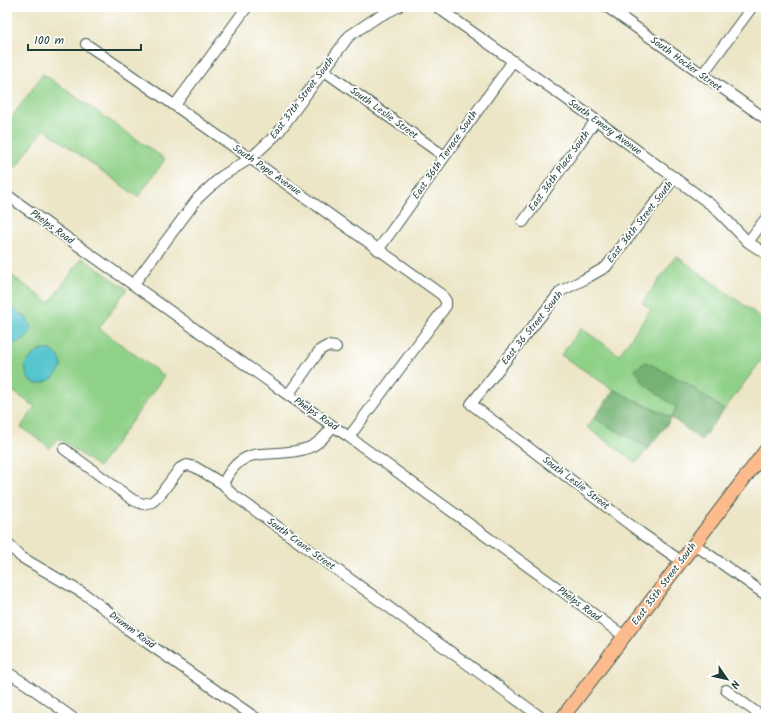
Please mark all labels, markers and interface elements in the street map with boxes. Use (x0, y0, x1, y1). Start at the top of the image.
scale bar (28, 26, 141, 52)
text: 100 m (34, 31, 65, 50)
street label: South Hocker Street (647, 32, 725, 96)
street label: East 37th Street South (266, 53, 338, 143)
street label: South Leslie Street (347, 83, 421, 143)
street label: South Emery Avenue (565, 95, 646, 160)
street label: East 36th Terrace South (408, 107, 482, 203)
street label: East 36th Place South (524, 127, 594, 215)
street label: South Pope Avenue (229, 140, 305, 200)
street label: East 36th Street South (603, 177, 677, 267)
street label: Phelps Road (27, 206, 78, 249)
street label: East 36 Street South (497, 288, 567, 368)
street label: Phelps Road (290, 393, 342, 435)
street label: South Leslie Street (539, 452, 613, 514)
street label: South Crane Street (263, 514, 339, 574)
street label: East 35th Street South (627, 539, 701, 629)
street label: Phelps Road (554, 583, 605, 626)
street label: Drumm Road (105, 607, 159, 653)
north arrow (707, 659, 747, 699)
text: N (725, 676, 744, 692)

